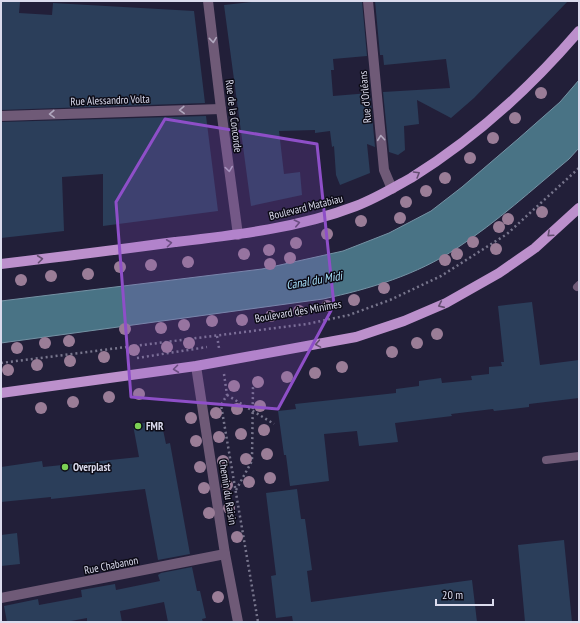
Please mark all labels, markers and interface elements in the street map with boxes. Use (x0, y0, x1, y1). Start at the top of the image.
one-way arrow (208, 37, 217, 43)
street label: Rue d'Orléans (356, 70, 374, 124)
street label: Rue de la Concorde (223, 79, 245, 154)
street label: Rue Alessandro Volta (70, 92, 150, 108)
one-way arrow (179, 106, 185, 114)
one-way arrow (49, 110, 55, 118)
one-way arrow (376, 135, 385, 141)
one-way arrow (224, 166, 233, 172)
one-way arrow (413, 172, 420, 179)
street label: Boulevard Matabiau (268, 191, 345, 223)
one-way arrow (294, 220, 300, 228)
one-way arrow (547, 230, 555, 237)
one-way arrow (166, 239, 172, 248)
one-way arrow (37, 255, 43, 264)
water label: Canal du Midi (285, 267, 345, 292)
street label: Boulevard des Minimes (254, 296, 343, 326)
one-way arrow (438, 300, 445, 308)
one-way arrow (315, 339, 321, 348)
one-way arrow (173, 364, 179, 373)
place label: FMR (146, 419, 164, 433)
marker: FMR (133, 421, 143, 431)
street label: Chemin du Raisin (216, 458, 240, 526)
place label: Overplast (73, 460, 111, 474)
marker: Overplast (60, 462, 70, 472)
street label: Rue Chabanon (83, 553, 139, 577)
scale bar (436, 581, 493, 607)
text: 20 m (442, 587, 463, 602)

